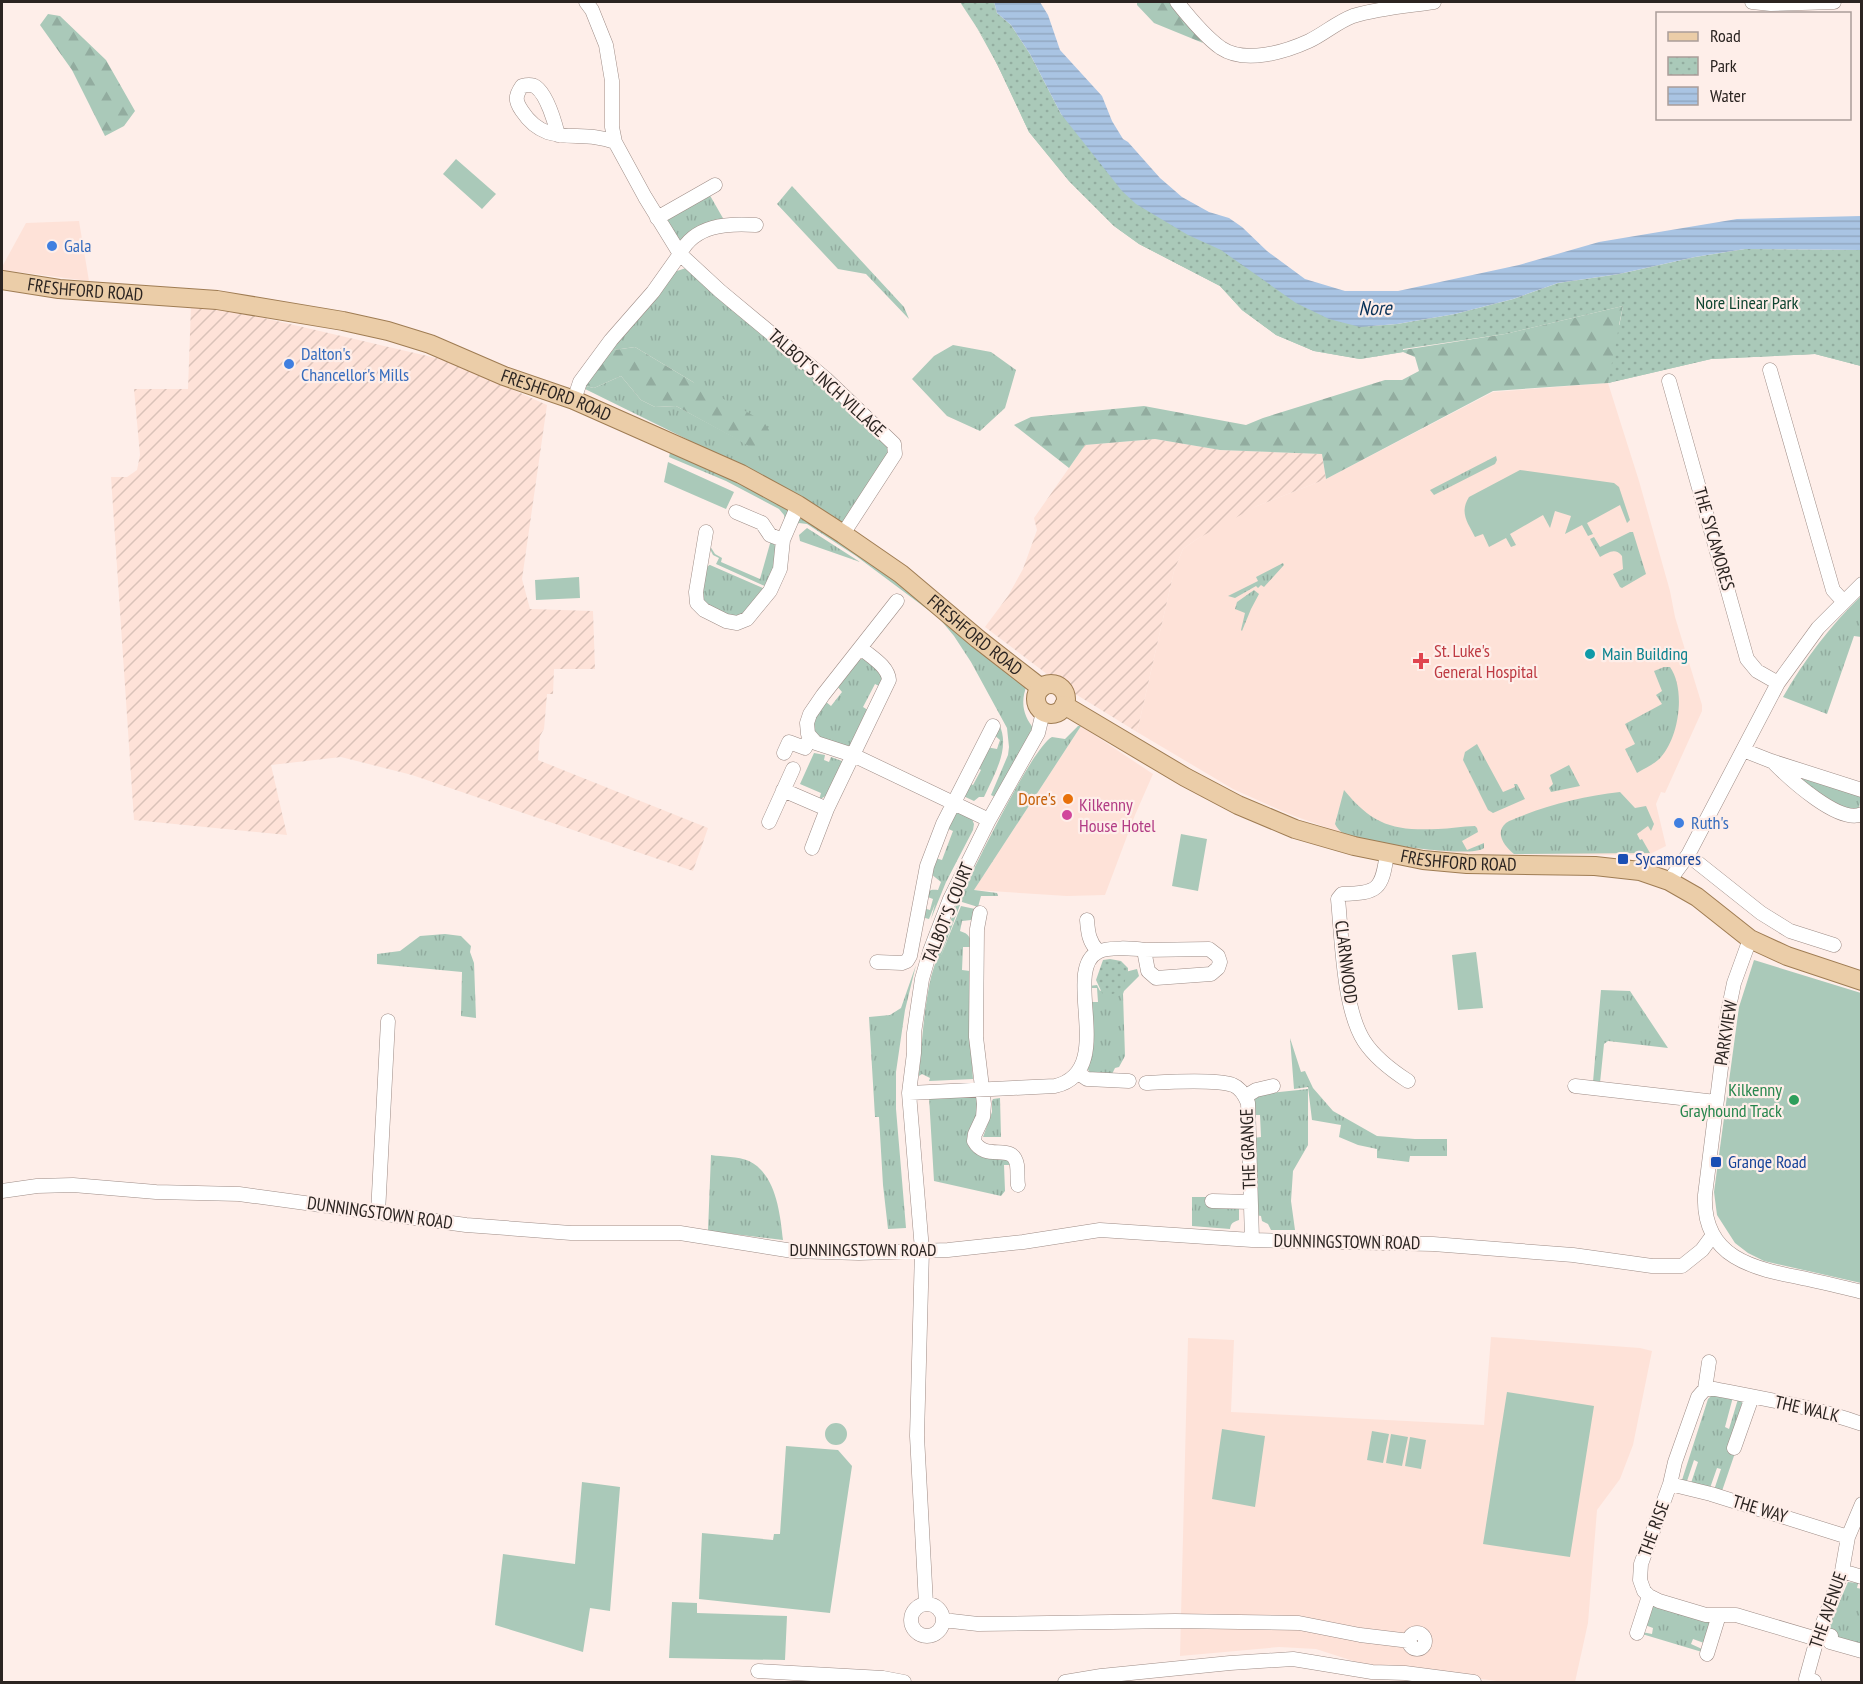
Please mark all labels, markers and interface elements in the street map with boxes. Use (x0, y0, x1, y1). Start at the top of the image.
legend (1656, 12, 1851, 120)
text: Road (1710, 24, 1741, 47)
text: Park (1710, 54, 1737, 77)
text: Water (1710, 84, 1746, 107)
place label: Gala (64, 234, 91, 257)
marker: Gala (45, 239, 59, 253)
street label: FRESHFORD ROAD (26, 272, 144, 306)
park label: Nore Linear Park (1695, 291, 1799, 314)
water label: Nore (1358, 295, 1394, 321)
street label: TALBOT'S INCH VILLAGE (764, 324, 891, 442)
place label: Dalton's Chancellor's Mills (301, 342, 409, 386)
marker: Dalton's Chancellor's Mills (282, 357, 296, 371)
street label: FRESHFORD ROAD (498, 364, 615, 426)
street label: THE SYCAMORES (1689, 485, 1740, 593)
street label: FRESHFORD ROAD (923, 589, 1027, 680)
place label: St. Luke's General Hospital (1434, 639, 1538, 683)
place label: Main Building (1602, 642, 1688, 665)
marker: Main Building (1583, 647, 1597, 661)
marker: St. Luke's General Hospital (1412, 652, 1430, 670)
place label: Dore's (1018, 787, 1056, 810)
marker: Dore's (1061, 792, 1075, 806)
place label: Kilkenny House Hotel (1079, 793, 1156, 837)
marker: Kilkenny House Hotel (1060, 808, 1074, 822)
place label: Ruth's (1691, 811, 1729, 834)
marker: Ruth's (1672, 816, 1686, 830)
street label: FRESHFORD ROAD (1399, 844, 1517, 876)
place label: Sycamores (1635, 847, 1701, 870)
marker: Sycamores (1616, 852, 1630, 866)
street label: TALBOT'S COURT (917, 859, 978, 967)
street label: CLARNWOOD (1330, 919, 1363, 1005)
street label: PARKVIEW (1709, 999, 1742, 1067)
place label: Kilkenny Grayhound Track (1680, 1078, 1782, 1122)
marker: Kilkenny Grayhound Track (1787, 1093, 1801, 1107)
street label: THE GRANGE (1235, 1108, 1260, 1190)
place label: Grange Road (1728, 1150, 1807, 1173)
marker: Grange Road (1709, 1155, 1723, 1169)
street label: DUNNINGSTOWN ROAD (306, 1191, 454, 1234)
street label: DUNNINGSTOWN ROAD (1273, 1229, 1421, 1254)
street label: DUNNINGSTOWN ROAD (790, 1238, 936, 1261)
street label: THE WALK (1773, 1390, 1842, 1427)
street label: THE WAY (1730, 1489, 1791, 1528)
street label: THE RISE (1633, 1498, 1674, 1560)
street label: THE AVENUE (1804, 1569, 1851, 1651)

